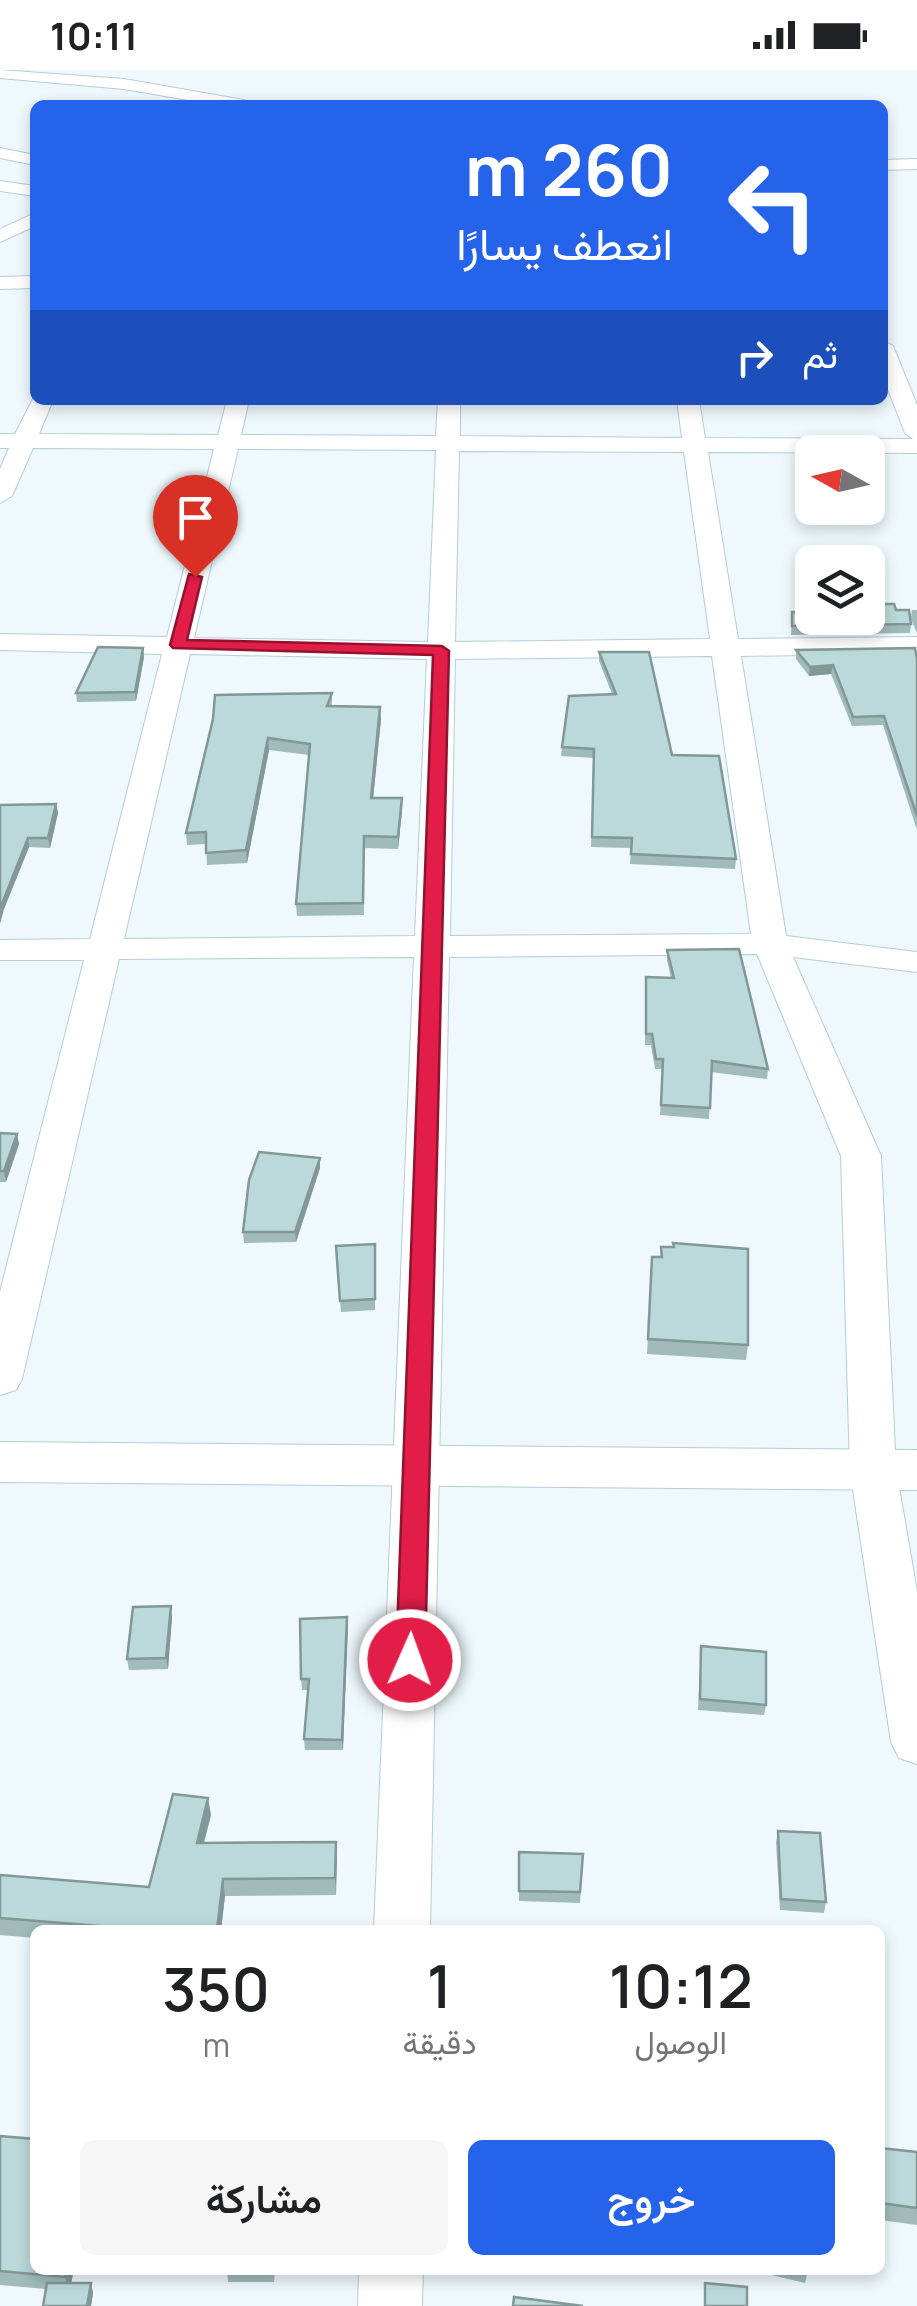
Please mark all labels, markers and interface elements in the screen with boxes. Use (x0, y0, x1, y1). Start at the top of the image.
text: 10:11 (50, 9, 138, 61)
text: 260 m (465, 121, 673, 217)
icon: left (708, 140, 838, 270)
text: انعطف يسارًا (456, 212, 673, 274)
text: ثم (802, 327, 838, 379)
icon: right (727, 330, 782, 385)
north arrow (795, 435, 885, 525)
map controls (795, 435, 885, 635)
pin (153, 475, 238, 578)
icon: arrive (168, 490, 223, 545)
button: layers (795, 545, 885, 635)
position arrow (358, 1608, 462, 1712)
text: 1 (427, 1944, 452, 2026)
text: 10:12 (609, 1944, 753, 2026)
text: 350 (162, 1947, 270, 2029)
text: دقيقة (402, 2020, 476, 2064)
text: الوصول (635, 2020, 727, 2064)
text: m (203, 2023, 230, 2067)
button: مشاركة (80, 2140, 448, 2255)
button: خروج (468, 2140, 835, 2255)

